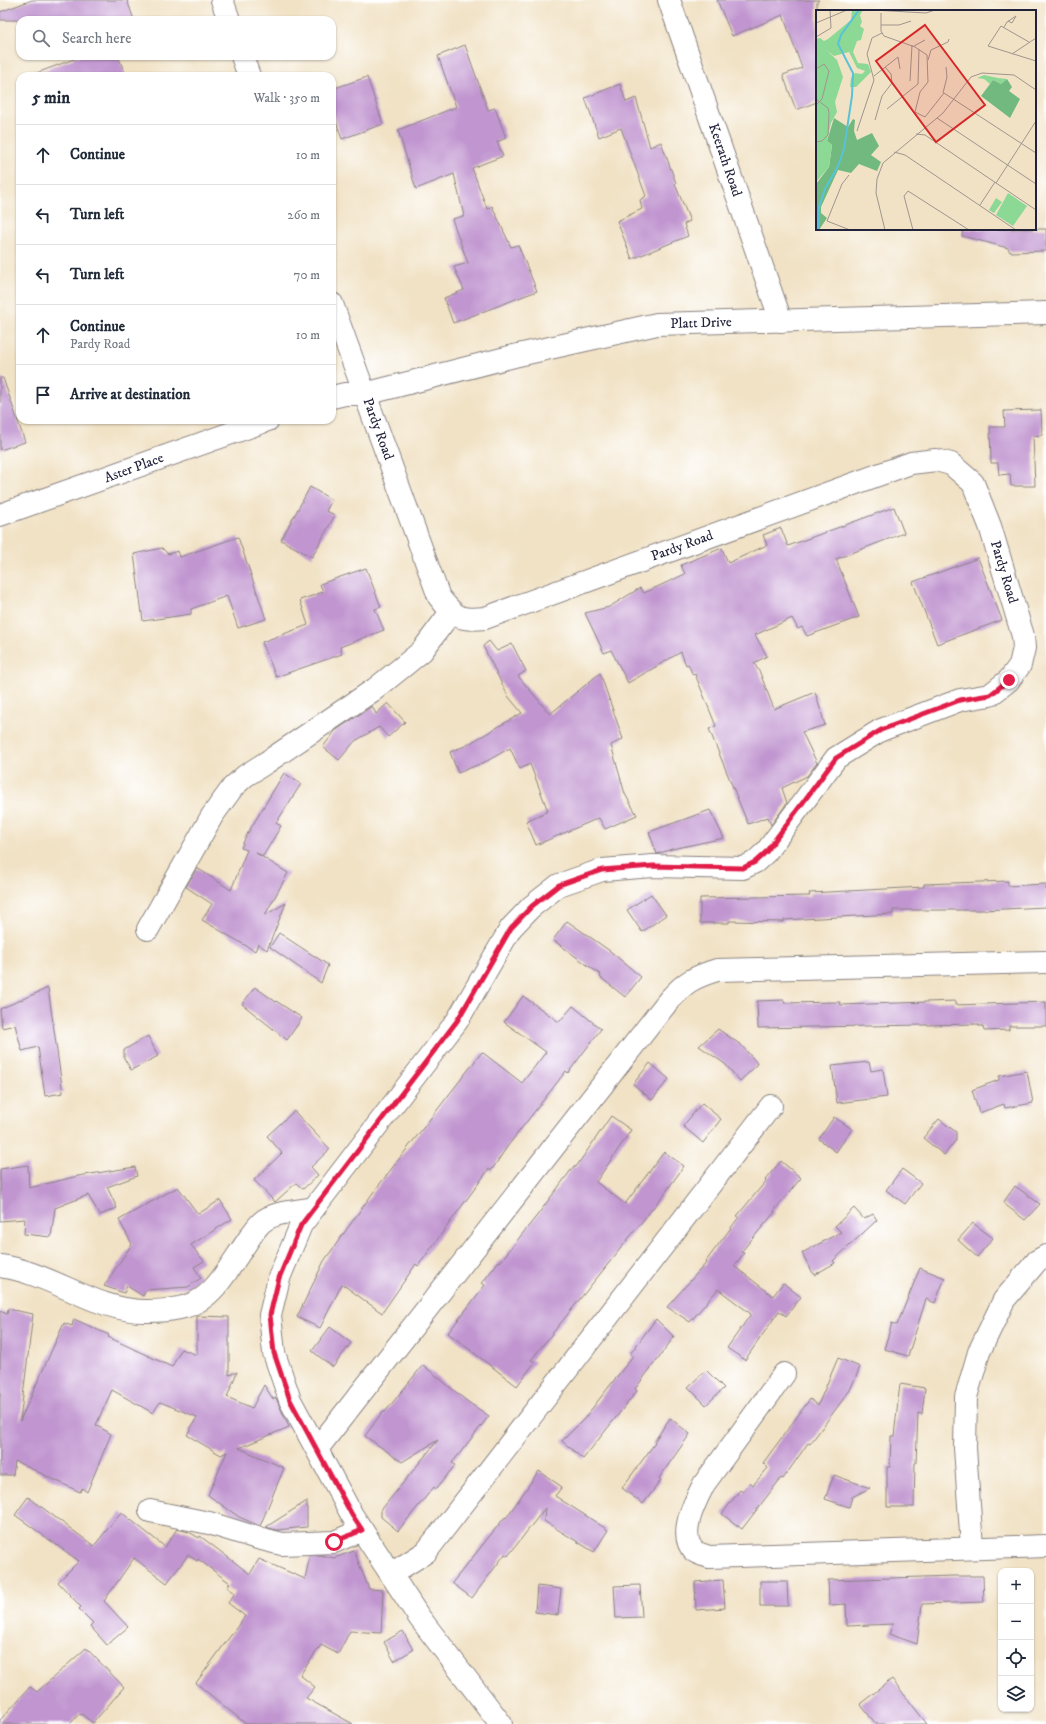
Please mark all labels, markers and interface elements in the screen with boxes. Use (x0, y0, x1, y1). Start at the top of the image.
inset map (816, 10, 1036, 230)
search box (16, 16, 336, 60)
icon: search (30, 27, 52, 49)
text: Search here (62, 29, 131, 48)
text: 5 min (32, 87, 70, 109)
text: Walk · 350 m (253, 90, 320, 106)
street label: Keerath Road (704, 121, 746, 199)
icon: ahead (32, 144, 54, 166)
text: Continue (70, 145, 125, 164)
text: 10 m (296, 147, 320, 163)
icon: left (32, 204, 54, 226)
text: Turn left (70, 205, 124, 224)
text: 260 m (287, 207, 320, 223)
icon: left (32, 264, 54, 286)
text: Turn left (70, 265, 124, 284)
text: 70 m (294, 267, 320, 283)
street label: Platt Drive (670, 313, 732, 333)
text: Continue (70, 317, 125, 336)
icon: ahead (32, 324, 54, 346)
text: 10 m (296, 327, 320, 343)
text: Pardy Road (70, 336, 130, 352)
icon: arrive (32, 384, 54, 406)
text: Arrive at destination (70, 385, 190, 404)
street label: Pardy Road (358, 395, 398, 463)
street label: Aster Place (102, 449, 166, 487)
street label: Pardy Road (648, 526, 716, 566)
street label: Pardy Road (986, 538, 1022, 606)
route end (1000, 671, 1018, 689)
route start (325, 1533, 343, 1551)
map controls (998, 1568, 1034, 1712)
button: + (998, 1568, 1034, 1604)
button: − (998, 1604, 1034, 1640)
button: locate (998, 1640, 1034, 1676)
button: layers (998, 1676, 1034, 1712)

